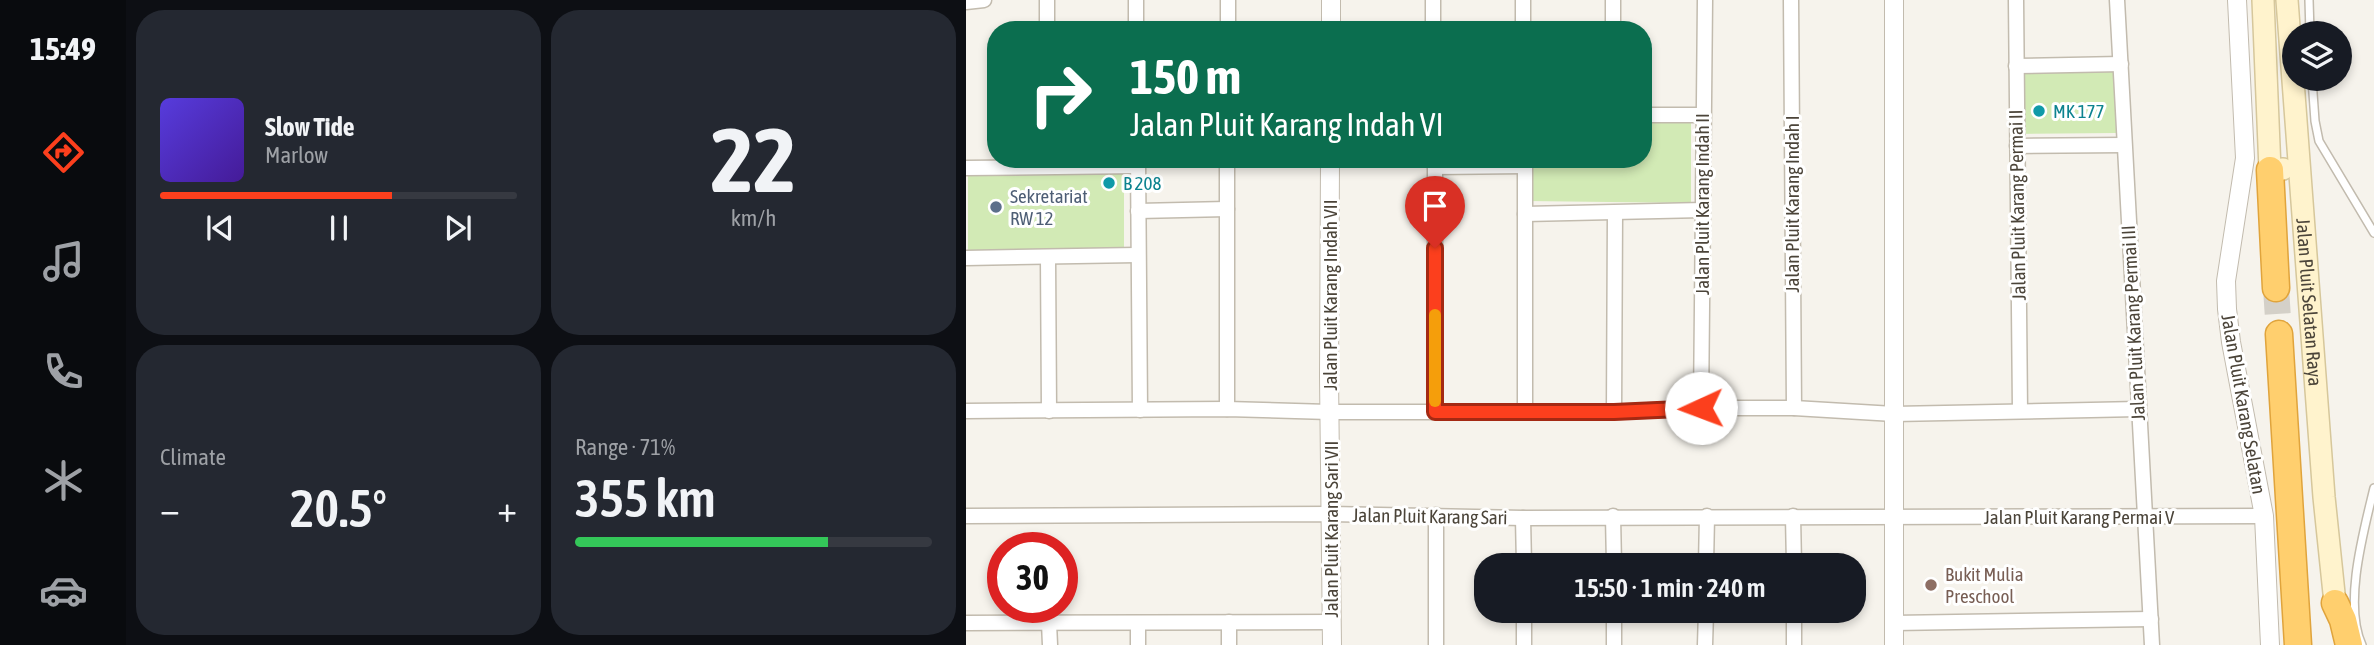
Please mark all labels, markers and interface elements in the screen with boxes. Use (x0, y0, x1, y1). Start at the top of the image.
map controls (2282, 21, 2352, 91)
button: layers (2282, 21, 2352, 91)
text: 15:49 (30, 30, 96, 67)
text: 150 m (1130, 48, 1241, 104)
icon: right (1015, 49, 1106, 140)
place label: MK 177 (2053, 100, 2104, 122)
marker: MK 177 (2031, 103, 2047, 119)
text: Jalan Pluit Karang Indah VI (1130, 106, 1444, 143)
text: 22 (711, 107, 796, 211)
street label: Jalan Pluit Karang Permai II (2004, 109, 2030, 301)
text: Slow Tide (265, 112, 355, 142)
street label: Jalan Pluit Karang Indah II (1691, 113, 1713, 295)
street label: Jalan Pluit Karang Indah I (1781, 116, 1803, 292)
icon: directions (39, 128, 88, 177)
text: Marlow (265, 142, 328, 168)
place label: B 208 (1123, 172, 1161, 194)
marker: B 208 (1101, 175, 1117, 191)
pin (1405, 176, 1465, 248)
place label: Sekretariat RW 12 (1010, 185, 1088, 229)
icon: arrive (1416, 187, 1454, 225)
marker: Sekretariat RW 12 (988, 199, 1004, 215)
street label: Jalan Pluit Karang Indah VII (1319, 199, 1341, 391)
text: km/h (731, 205, 776, 231)
icon: previous (201, 209, 239, 247)
icon: pause (320, 209, 358, 247)
icon: next (439, 209, 477, 247)
street label: Jalan Pluit Selatan Raya (2292, 217, 2327, 387)
street label: Jalan Pluit Karang Permai III (2117, 225, 2149, 421)
icon: music (39, 237, 88, 286)
street label: Jalan Pluit Karang Selatan (2217, 312, 2271, 496)
icon: phone (39, 347, 88, 396)
position arrow (1664, 371, 1738, 445)
text: Range · 71% (575, 434, 675, 460)
street label: Jalan Pluit Karang Sari VII (1320, 441, 1342, 617)
text: Climate (160, 444, 226, 470)
icon: climate (39, 456, 88, 505)
text: 355 km (575, 468, 716, 528)
text: 20.5° (290, 478, 387, 538)
text: − (160, 487, 180, 530)
text: + (497, 487, 517, 530)
street label: Jalan Pluit Karang Sari (1352, 504, 1508, 528)
street label: Jalan Pluit Karang Permai V (1984, 506, 2175, 528)
speed limit sign: 30 (987, 532, 1078, 623)
place label: Bukit Mulia Preschool (1945, 563, 2024, 607)
icon: car (39, 566, 88, 615)
text: 15:50 · 1 min · 240 m (1575, 573, 1765, 603)
marker: Bukit Mulia Preschool (1923, 577, 1939, 593)

